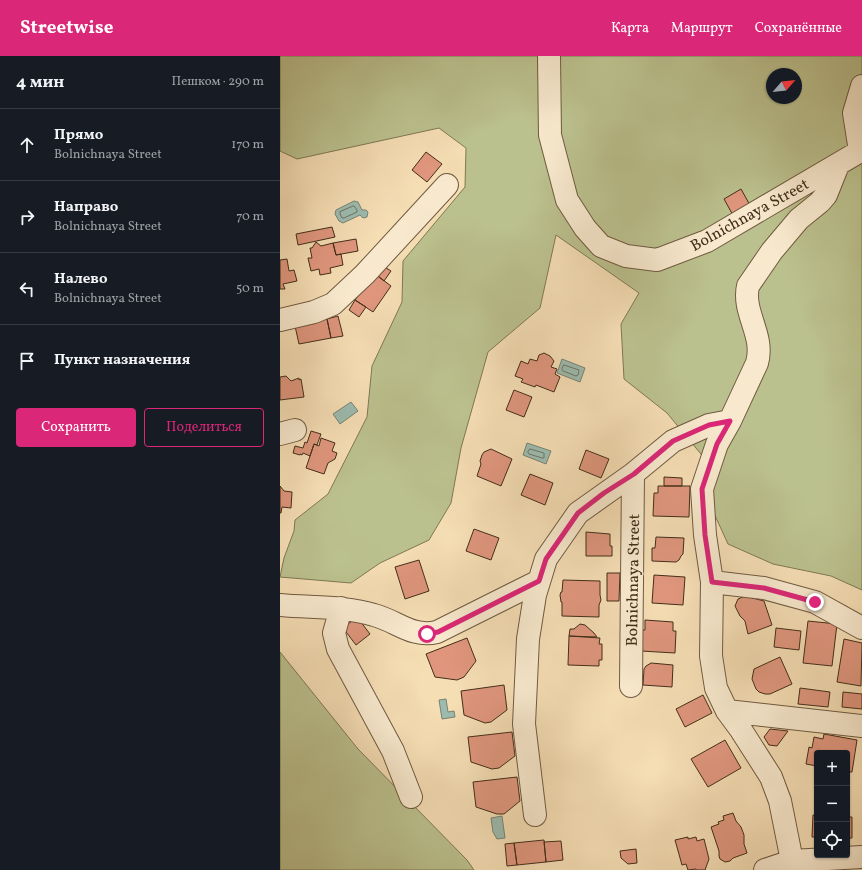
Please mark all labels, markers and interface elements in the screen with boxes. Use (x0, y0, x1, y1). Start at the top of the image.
text: Streetwise (20, 15, 113, 41)
text: Карта (611, 19, 649, 38)
text: Маршрут (671, 19, 733, 38)
text: Сохранённые (755, 19, 842, 38)
north arrow (766, 68, 802, 104)
text: 4 мин (16, 71, 64, 94)
text: Пешком · 290 m (172, 73, 264, 91)
text: Прямо (54, 125, 103, 146)
icon: ahead (16, 134, 38, 156)
text: 170 m (231, 136, 264, 154)
text: Bolnichnaya Street (54, 146, 162, 164)
street label: Bolnichnaya Street (687, 174, 814, 258)
text: Направо (54, 197, 118, 218)
icon: right (16, 206, 38, 228)
text: 70 m (236, 208, 264, 226)
text: Bolnichnaya Street (54, 218, 162, 236)
text: Налево (54, 269, 108, 290)
icon: left (16, 278, 38, 300)
text: 50 m (236, 280, 264, 298)
text: Bolnichnaya Street (54, 290, 162, 308)
icon: arrive (16, 350, 38, 372)
text: Пункт назначения (54, 350, 190, 371)
button: Сохранить (16, 408, 136, 447)
button: Поделиться (144, 408, 264, 447)
street label: Bolnichnaya Street (622, 513, 646, 646)
route end (806, 593, 824, 611)
route start (418, 625, 436, 643)
map controls (814, 750, 850, 858)
button: + (814, 750, 850, 786)
button: − (814, 786, 850, 822)
button: locate (814, 822, 850, 858)

